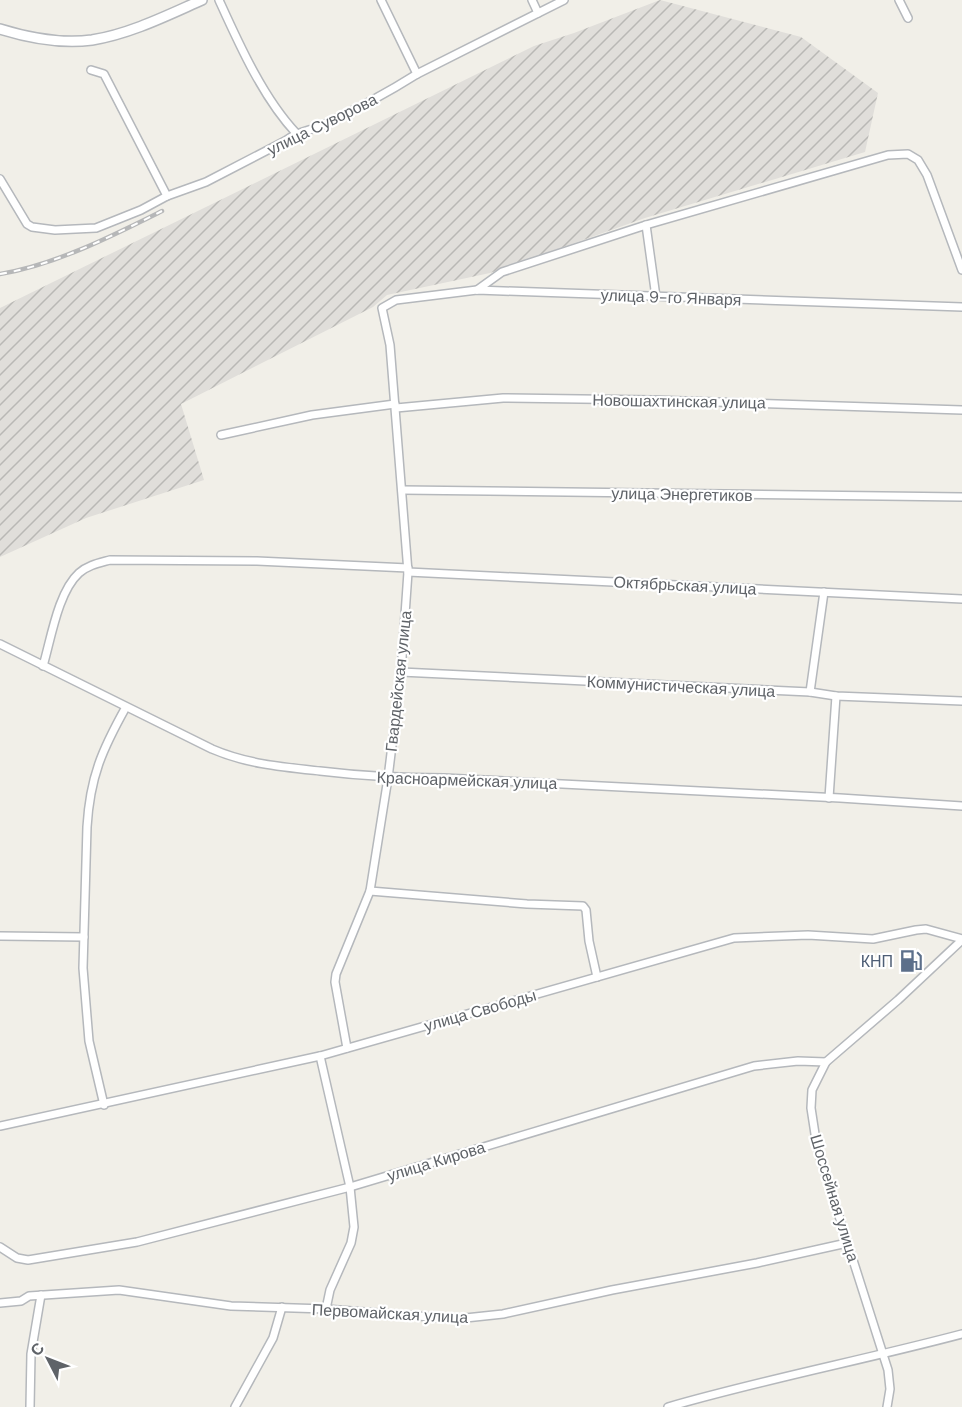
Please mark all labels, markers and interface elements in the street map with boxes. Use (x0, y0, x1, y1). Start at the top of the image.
street label: улица Суворова (264, 89, 381, 160)
street label: улица 9-го Января (600, 285, 742, 310)
street label: Новошахтинская улица (592, 389, 766, 414)
street label: улица Энергетиков (611, 483, 753, 506)
street label: Октябрьская улица (613, 571, 757, 600)
street label: Гвардейская улица (381, 609, 416, 753)
street label: Коммунистическая улица (586, 671, 776, 702)
street label: Красноармейская улица (376, 767, 558, 794)
fuel station icon: КНП (898, 948, 924, 974)
place label: КНП (861, 951, 893, 972)
street label: улица Свободы (422, 984, 539, 1037)
street label: Шоссейная улица (805, 1132, 864, 1264)
street label: улица Кирова (385, 1137, 488, 1186)
street label: Первомайская улица (311, 1299, 469, 1328)
north arrow (18, 1329, 78, 1389)
text: С (26, 1338, 49, 1361)

